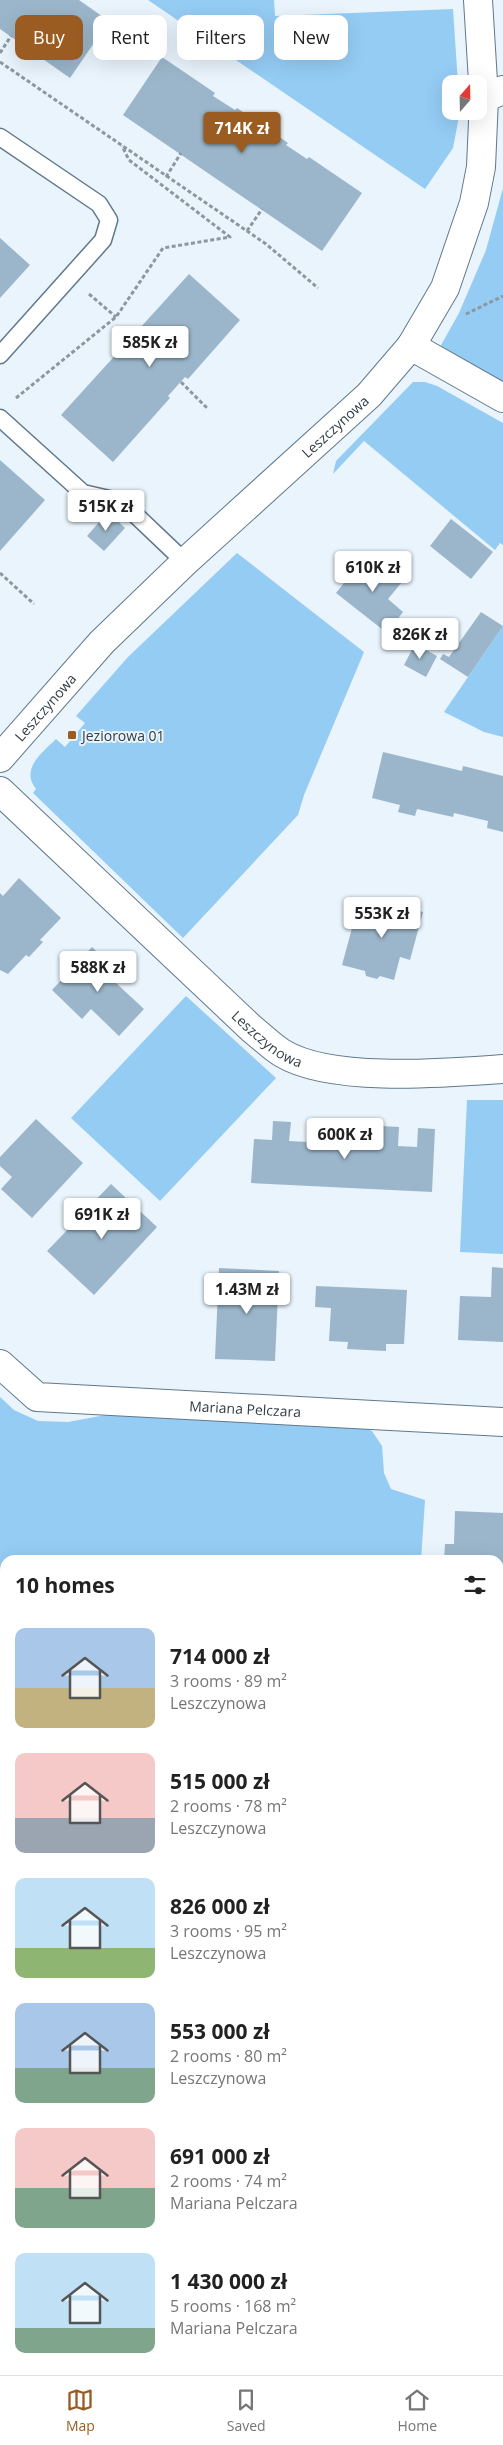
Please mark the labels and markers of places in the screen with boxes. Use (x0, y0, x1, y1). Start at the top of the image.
pin: 714K zł (196, 112, 288, 154)
pin: 585K zł (104, 326, 196, 368)
pin: 515K zł (60, 490, 152, 532)
pin: 610K zł (327, 550, 419, 593)
pin: 826K zł (374, 618, 466, 660)
place label: Jeziorowa 01 (80, 726, 165, 745)
marker: Jeziorowa 01 (66, 729, 78, 741)
pin: 553K zł (336, 896, 428, 939)
pin: 588K zł (52, 950, 144, 993)
pin: 600K zł (299, 1118, 391, 1160)
pin: 691K zł (56, 1198, 148, 1240)
pin: 1.43M zł (195, 1272, 299, 1315)

